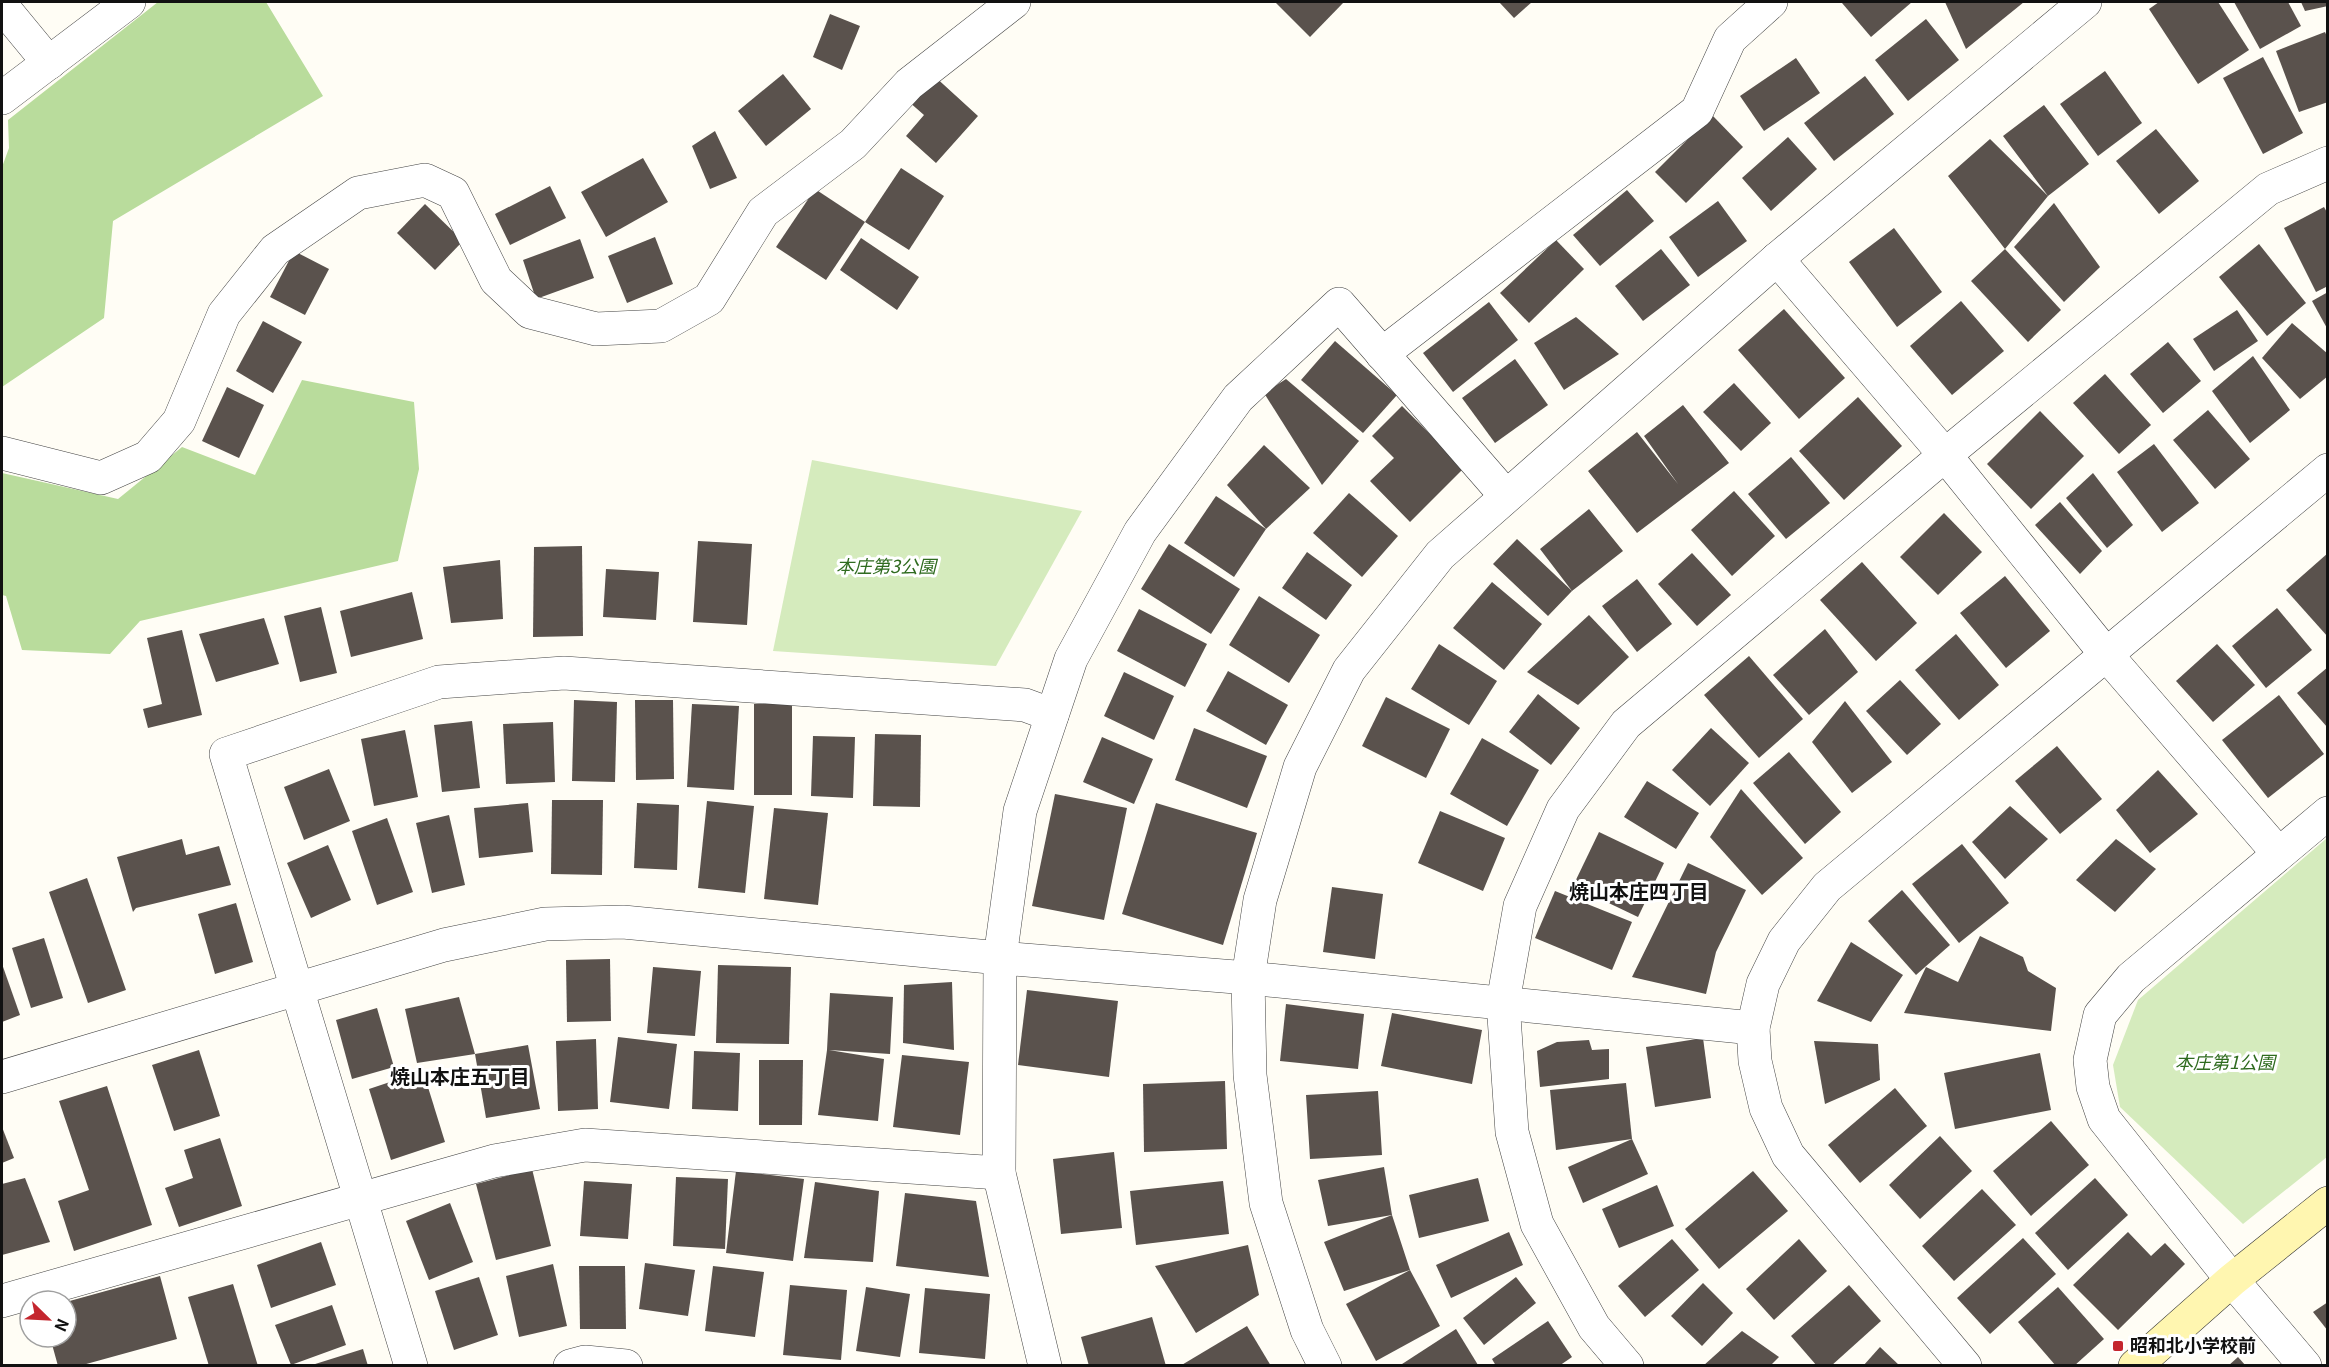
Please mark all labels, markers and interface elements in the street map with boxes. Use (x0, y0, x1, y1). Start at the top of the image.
park label: 本庄第3公園 (836, 552, 939, 578)
district label: 焼山本庄四丁目 (1569, 876, 1709, 905)
park label: 本庄第1公園 (2175, 1048, 2278, 1074)
district label: 焼山本庄五丁目 (390, 1061, 530, 1090)
north arrow (18, 1289, 78, 1349)
text: N (49, 1315, 76, 1336)
place label: 昭和北小学校前 (2130, 1331, 2256, 1357)
marker: 昭和北小学校前 (2111, 1339, 2125, 1353)

